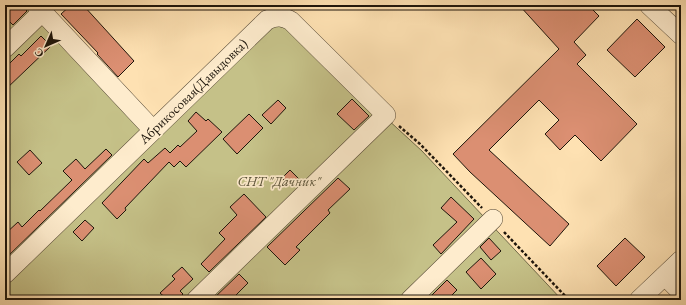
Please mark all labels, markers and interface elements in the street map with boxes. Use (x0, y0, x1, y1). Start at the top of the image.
north arrow (26, 26, 66, 66)
street label: Абрикосовая(Давыдовка) (134, 34, 251, 148)
text: С (31, 45, 47, 61)
park label: СНТ "Дачник" (237, 172, 322, 190)

